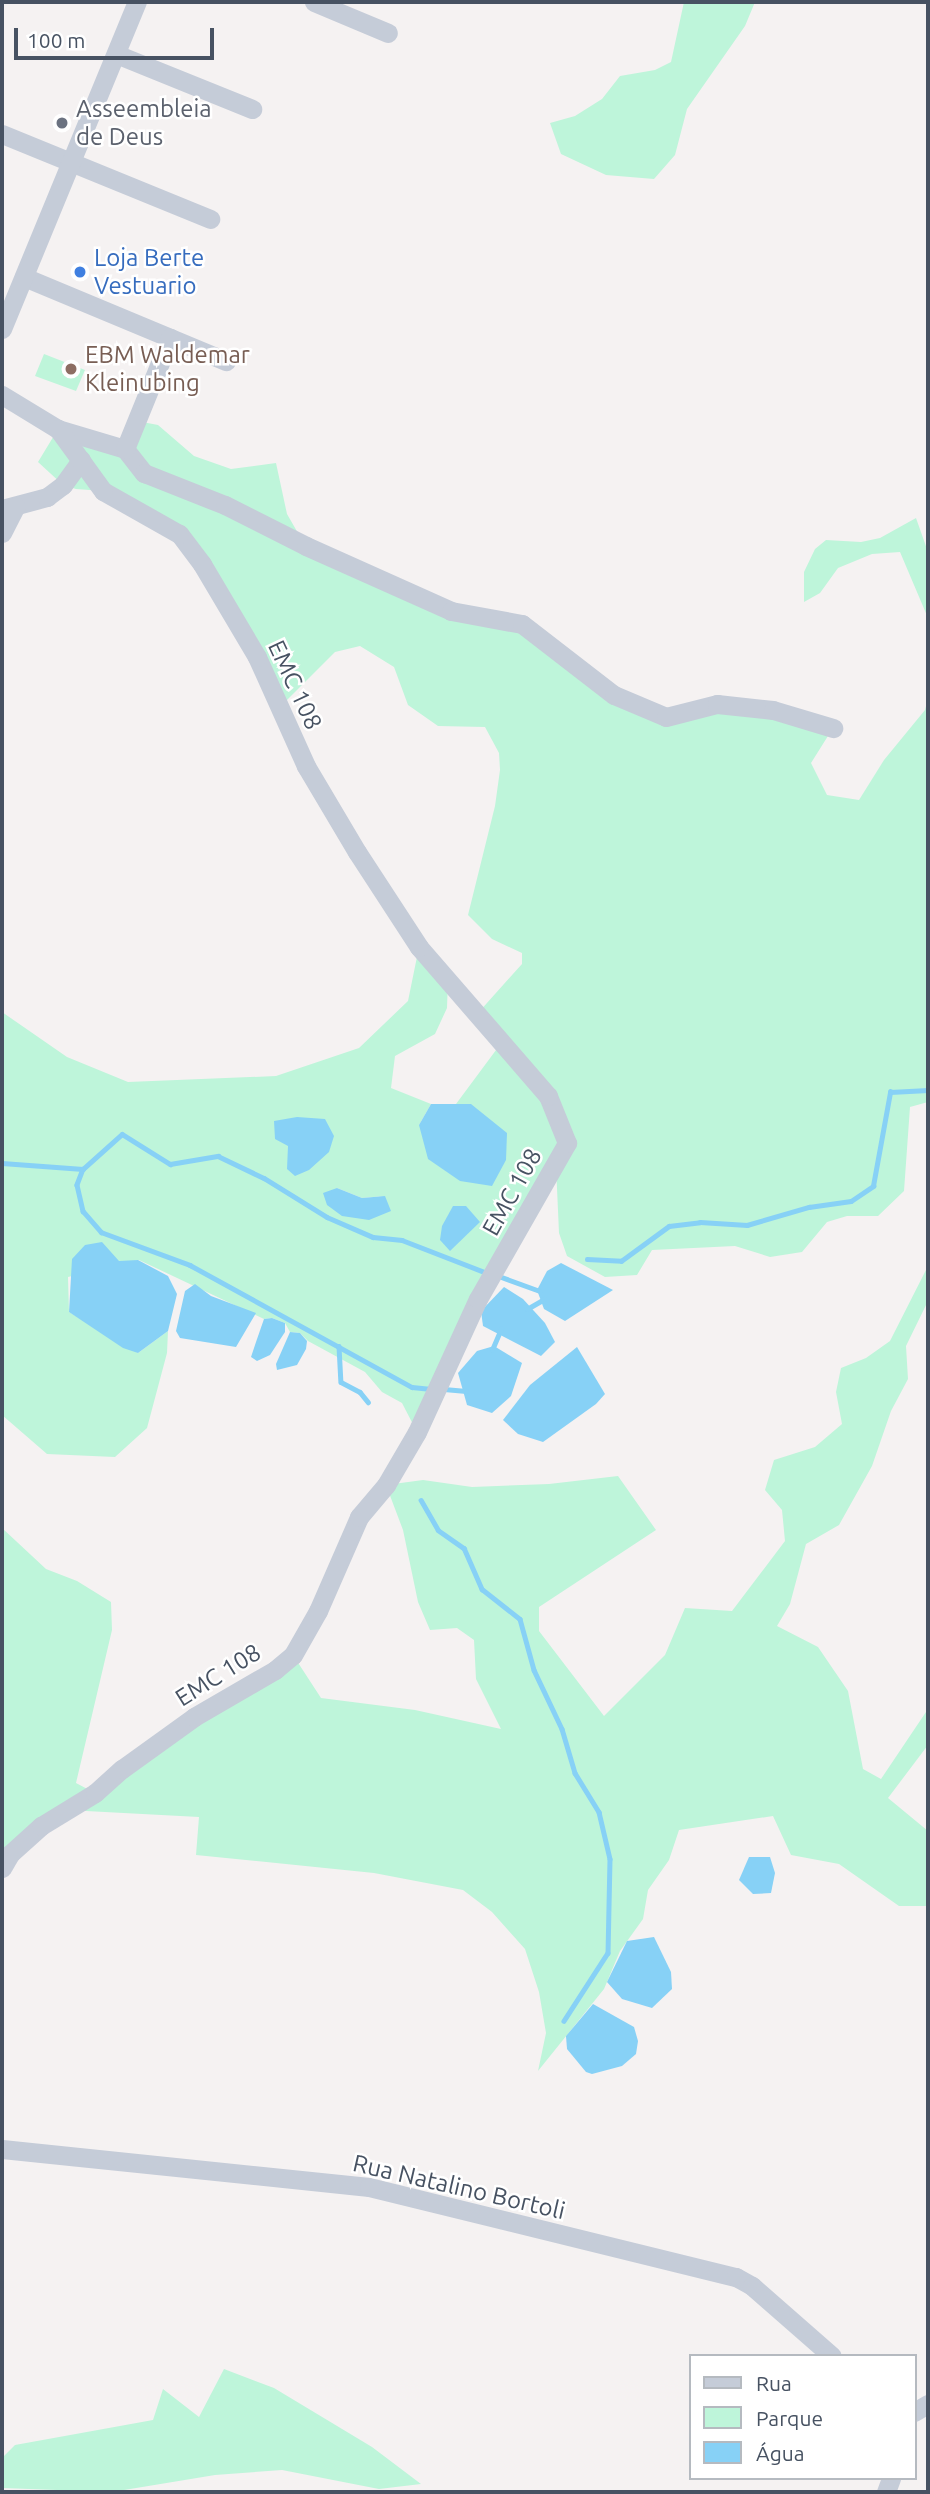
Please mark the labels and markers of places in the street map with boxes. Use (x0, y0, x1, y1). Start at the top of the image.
place label: Asseembleia de Deus (76, 95, 212, 151)
marker: Asseembleia de Deus (54, 115, 70, 131)
place label: Loja Berte Vestuario (94, 244, 204, 300)
marker: Loja Berte Vestuario (72, 264, 88, 280)
place label: EBM Waldemar Kleinubing (85, 341, 250, 397)
marker: EBM Waldemar Kleinubing (63, 361, 79, 377)

